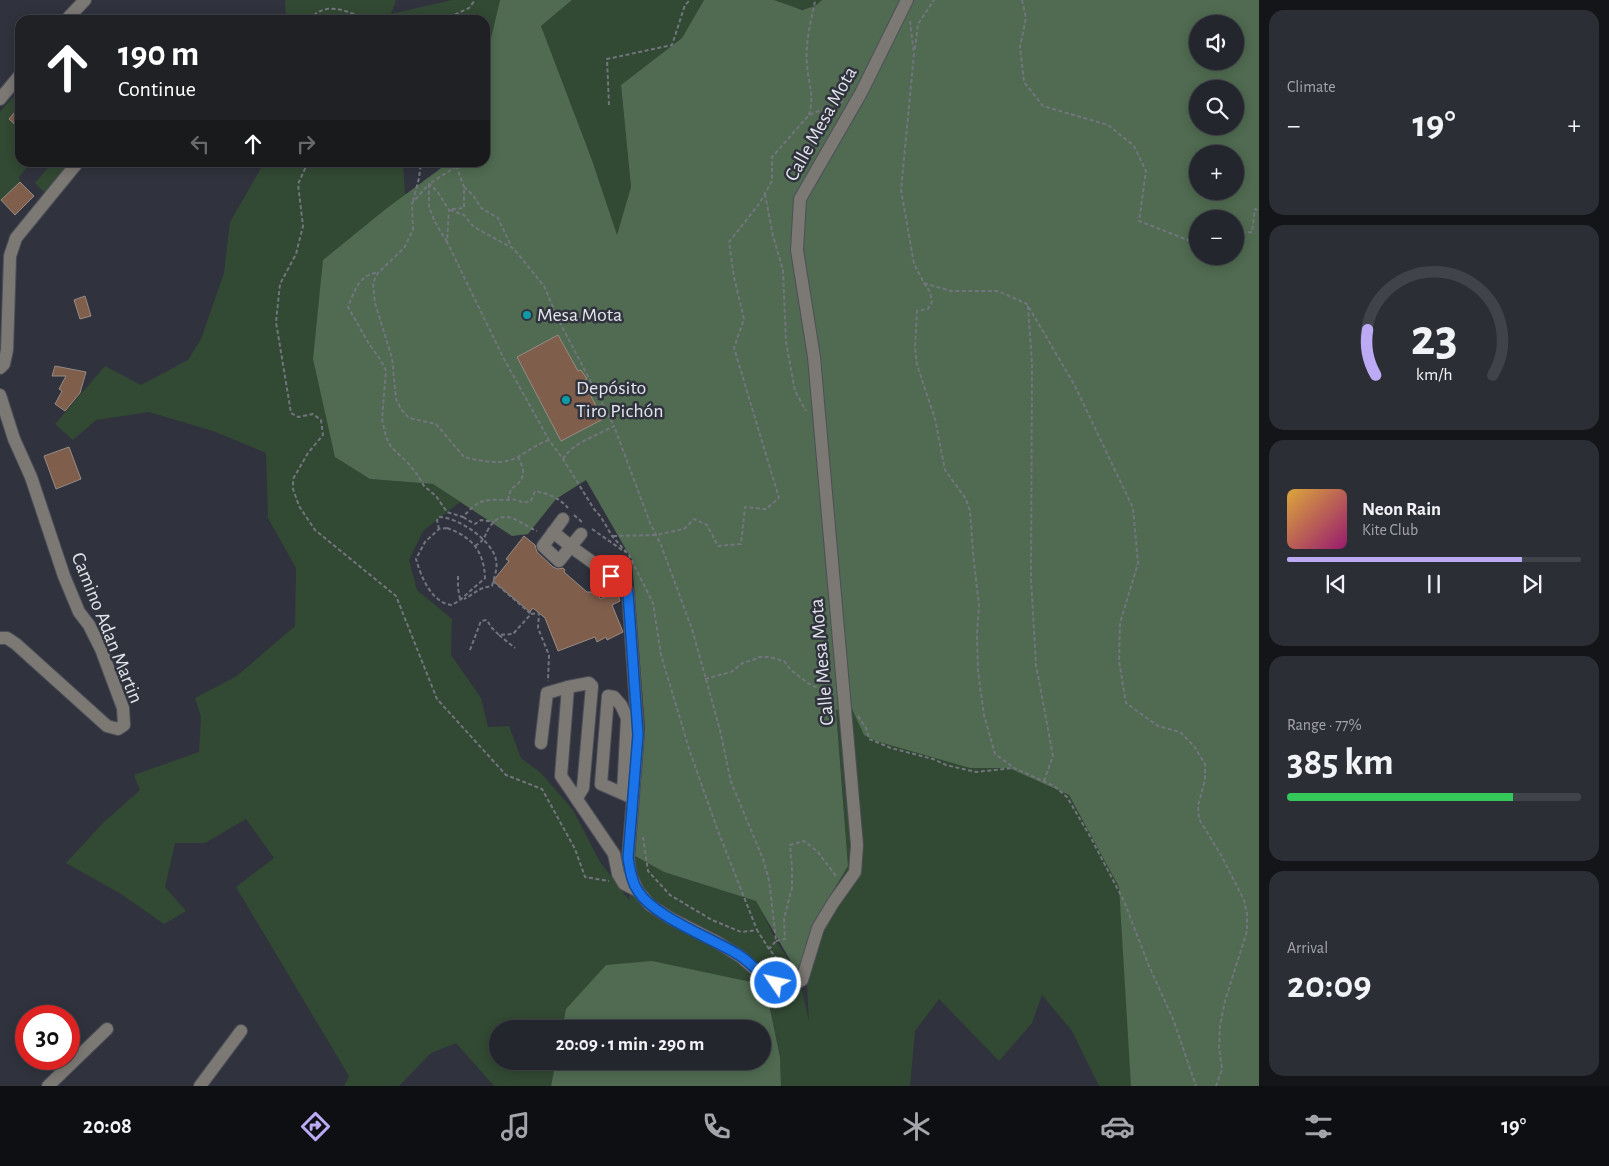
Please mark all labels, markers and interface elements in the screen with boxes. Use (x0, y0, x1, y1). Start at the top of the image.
map controls (1189, 15, 1244, 265)
button: sound (1189, 15, 1244, 70)
icon: ahead (35, 35, 100, 100)
text: 190 m (118, 37, 199, 72)
street label: Calle Mesa Mota (781, 63, 861, 185)
text: Continue (118, 78, 196, 100)
text: Climate (1287, 79, 1336, 95)
button: search (1189, 80, 1244, 135)
text: 19° (1412, 106, 1456, 144)
text: − (1287, 112, 1300, 140)
text: + (1568, 112, 1581, 140)
icon: left (186, 130, 214, 158)
icon: ahead (239, 130, 267, 158)
icon: right (292, 130, 320, 158)
button: + (1189, 145, 1244, 200)
button: − (1189, 210, 1244, 265)
place label: Mesa Mota (537, 305, 622, 325)
marker: Mesa Mota (521, 309, 533, 321)
text: 23 (1411, 312, 1457, 364)
text: km/h (1416, 366, 1452, 384)
place label: Depósito Tiro Pichón (576, 378, 663, 421)
marker: Depósito Tiro Pichón (560, 394, 572, 406)
text: Neon Rain (1362, 500, 1441, 519)
text: Kite Club (1362, 522, 1418, 538)
street label: Camino Adan Martin (68, 550, 146, 706)
pin (590, 555, 632, 597)
icon: arrive (597, 562, 625, 590)
icon: previous (1322, 570, 1350, 598)
icon: pause (1420, 570, 1448, 598)
icon: next (1518, 570, 1546, 598)
street label: Calle Mesa Mota (806, 598, 838, 726)
text: Range · 77% (1287, 717, 1362, 733)
text: 385 km (1287, 744, 1394, 782)
text: Arrival (1287, 940, 1328, 956)
position arrow (749, 956, 801, 1008)
text: 20:09 (1287, 967, 1372, 1005)
speed limit sign: 30 (15, 1005, 80, 1070)
text: 20:09 · 1 min · 290 m (556, 1035, 704, 1054)
icon: directions (298, 1109, 333, 1144)
icon: music (498, 1109, 533, 1144)
icon: phone (699, 1109, 734, 1144)
icon: climate (899, 1109, 934, 1144)
icon: car (1100, 1109, 1135, 1144)
icon: filters (1301, 1109, 1336, 1144)
text: 20:08 (83, 1115, 132, 1137)
text: 19° (1501, 1115, 1526, 1137)

